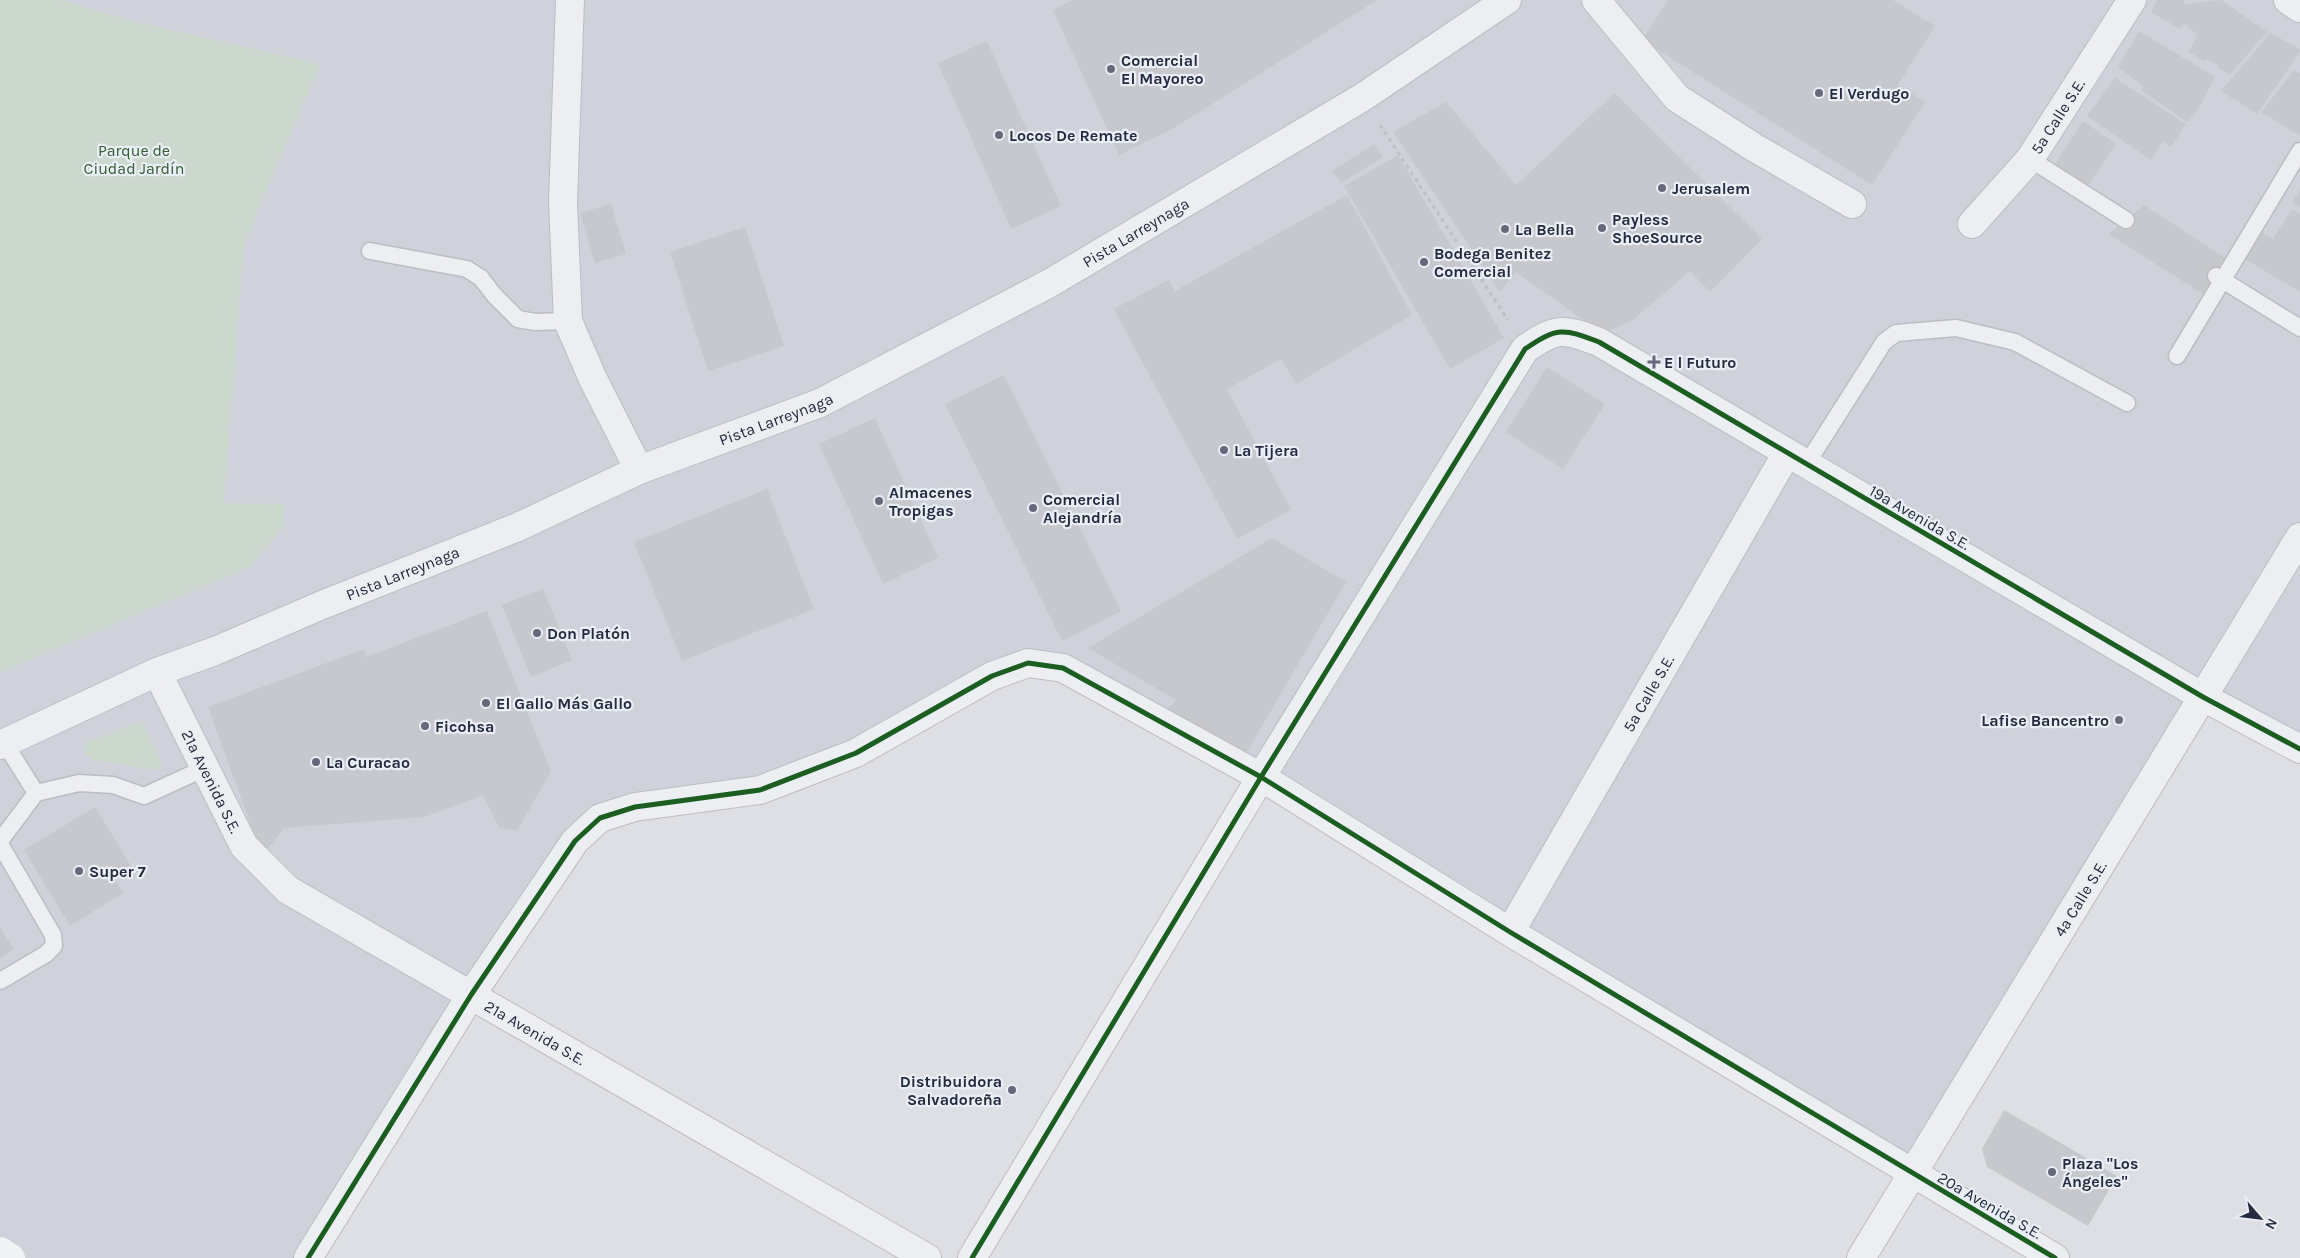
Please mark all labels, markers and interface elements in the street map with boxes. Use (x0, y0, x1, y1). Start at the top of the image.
place label: Comercial El Mayoreo (1121, 51, 1204, 88)
marker: Comercial El Mayoreo (1105, 63, 1117, 75)
street label: 5a Calle S.E. (2027, 75, 2089, 158)
place label: El Verdugo (1829, 84, 1909, 103)
marker: El Verdugo (1813, 87, 1825, 99)
place label: Locos De Remate (1009, 126, 1138, 145)
marker: Locos De Remate (993, 129, 1005, 141)
park label: Parque de Ciudad Jardín (84, 141, 184, 178)
place label: Jerusalem (1672, 179, 1750, 198)
marker: Jerusalem (1656, 182, 1668, 194)
street label: Pista Larreynaga (1079, 194, 1193, 272)
place label: Payless ShoeSource (1612, 210, 1702, 247)
place label: La Bella (1515, 220, 1574, 239)
marker: Payless ShoeSource (1596, 222, 1608, 234)
marker: La Bella (1499, 223, 1511, 235)
place label: Bodega Benitez Comercial (1434, 244, 1551, 281)
marker: Bodega Benitez Comercial (1418, 256, 1430, 268)
place label: E l Futuro (1664, 353, 1736, 372)
marker: E l Futuro (1648, 356, 1660, 368)
street label: Pista Larreynaga (716, 389, 836, 450)
place label: La Tijera (1234, 441, 1299, 460)
marker: La Tijera (1218, 444, 1230, 456)
street label: 19a Avenida S.E. (1866, 481, 1974, 554)
place label: Almacenes Tropigas (889, 483, 972, 520)
place label: Comercial Alejandría (1043, 490, 1122, 527)
marker: Almacenes Tropigas (873, 495, 885, 507)
marker: Comercial Alejandría (1027, 502, 1039, 514)
street label: Pista Larreynaga (343, 542, 462, 605)
place label: Don Platón (547, 624, 630, 643)
marker: Don Platón (531, 627, 543, 639)
street label: 5a Calle S.E. (1619, 651, 1678, 735)
place label: El Gallo Más Gallo (496, 694, 632, 713)
marker: El Gallo Más Gallo (480, 697, 492, 709)
place label: Lafise Bancentro (1981, 711, 2109, 730)
marker: Lafise Bancentro (2113, 714, 2125, 726)
place label: Ficohsa (435, 717, 494, 736)
marker: Ficohsa (419, 720, 431, 732)
street label: 21a Avenida S.E. (177, 726, 245, 836)
place label: La Curacao (326, 753, 410, 772)
marker: La Curacao (310, 756, 322, 768)
street label: 4a Calle S.E. (2050, 857, 2111, 940)
place label: Super 7 (89, 862, 146, 881)
marker: Super 7 (73, 865, 85, 877)
street label: 21a Avenida S.E. (481, 996, 589, 1069)
place label: Distribuidora Salvadoreña (900, 1072, 1002, 1109)
marker: Distribuidora Salvadoreña (1006, 1084, 1018, 1096)
place label: Plaza "Los Ángeles" (2062, 1154, 2138, 1191)
marker: Plaza "Los Ángeles" (2046, 1166, 2058, 1178)
street label: 20a Avenida S.E. (1934, 1168, 2045, 1243)
north arrow (2235, 1193, 2285, 1243)
text: N (2261, 1215, 2281, 1232)

